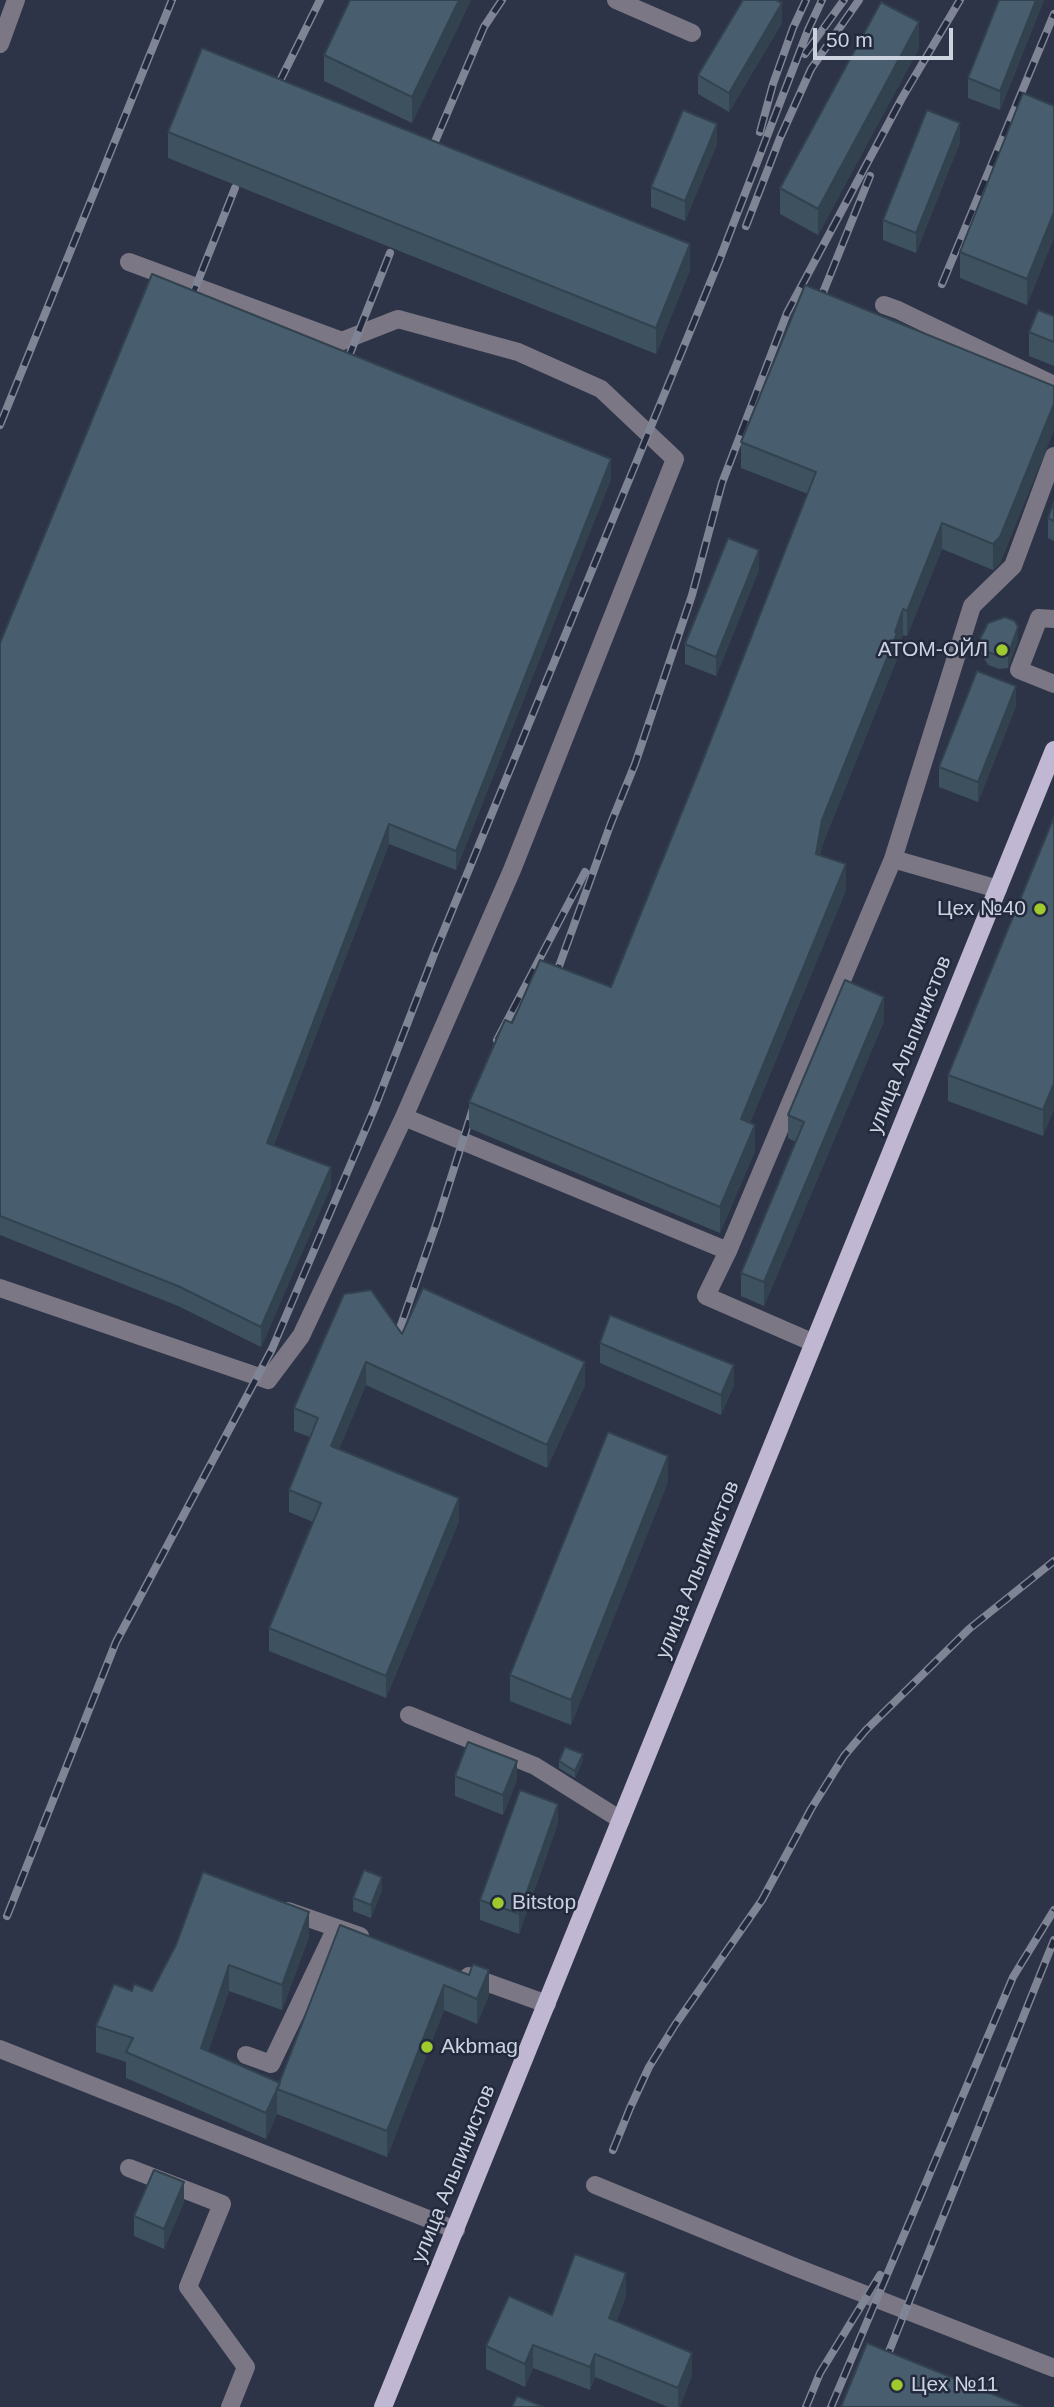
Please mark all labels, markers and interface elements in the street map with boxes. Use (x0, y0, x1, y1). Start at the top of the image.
scale bar (816, 14, 956, 58)
text: 50 m (826, 28, 873, 51)
place label: АТОМ-ОЙЛ (878, 637, 988, 663)
marker: АТОМ-ОЙЛ (994, 642, 1010, 658)
place label: Цех №40 (937, 896, 1026, 922)
marker: Цех №40 (1032, 901, 1048, 917)
street label: улица Альпинистов (863, 952, 957, 1138)
street label: улица Альпинистов (651, 1477, 745, 1663)
place label: Bitstop (512, 1890, 576, 1916)
marker: Bitstop (490, 1895, 506, 1911)
place label: Akbmag (441, 2034, 518, 2060)
marker: Akbmag (419, 2039, 435, 2055)
street label: улица Альпинистов (407, 2081, 501, 2267)
place label: Цех №11 (911, 2372, 998, 2398)
marker: Цех №11 (889, 2377, 905, 2393)

